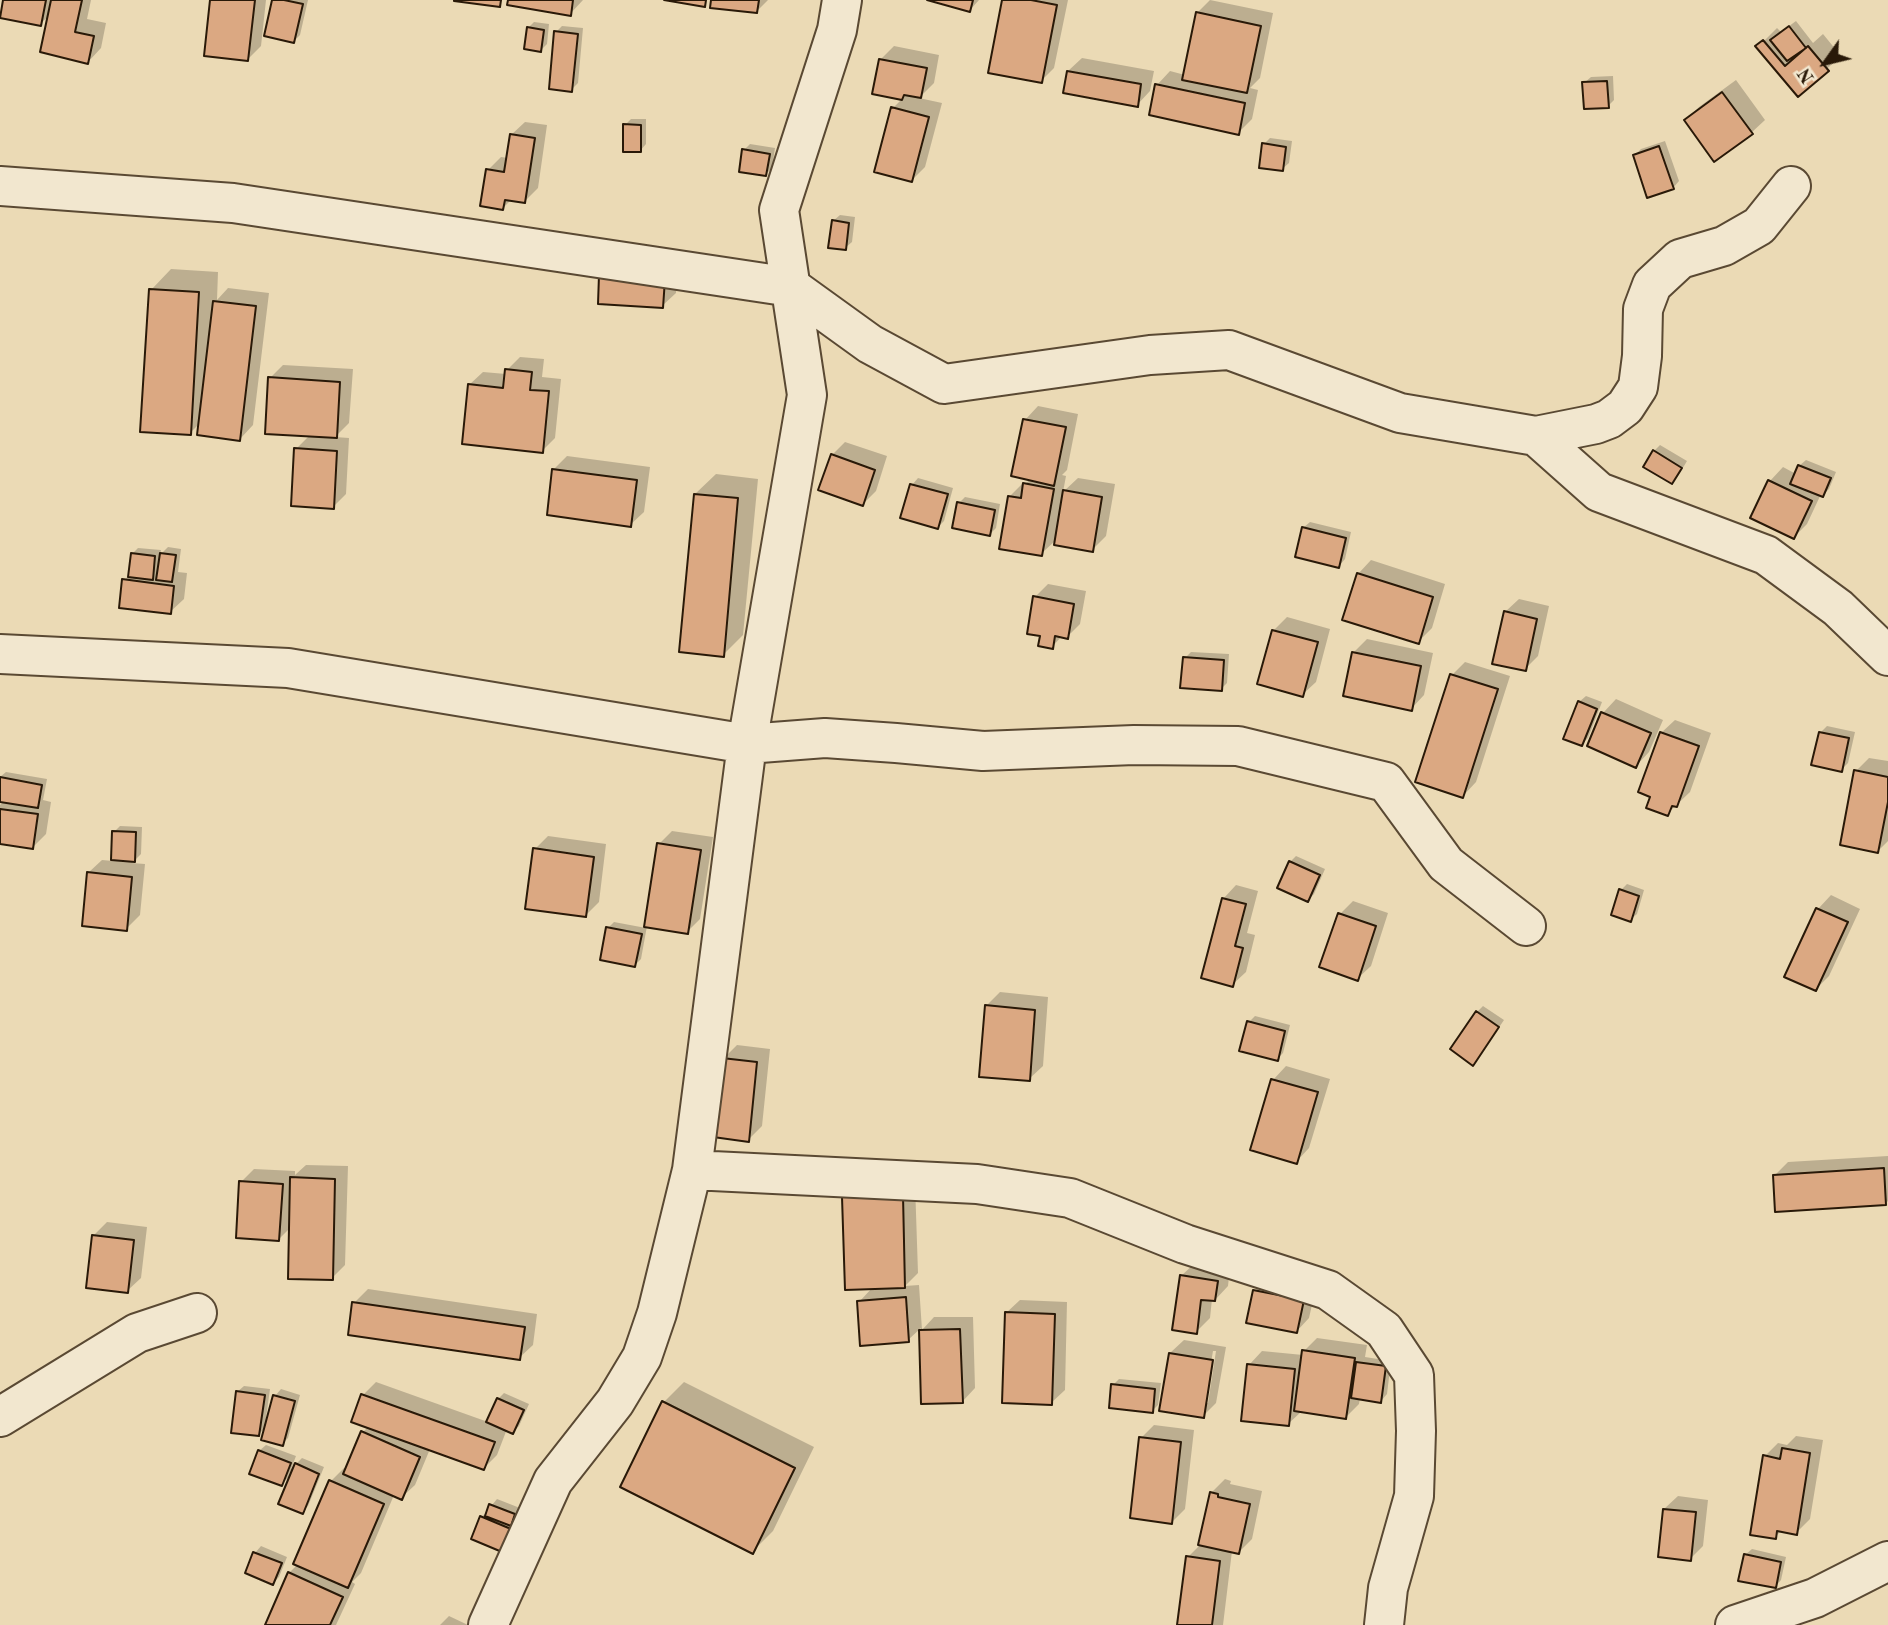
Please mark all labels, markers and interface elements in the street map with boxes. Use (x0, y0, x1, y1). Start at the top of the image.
north arrow (1790, 28, 1860, 98)
text: N (1795, 64, 1819, 86)

